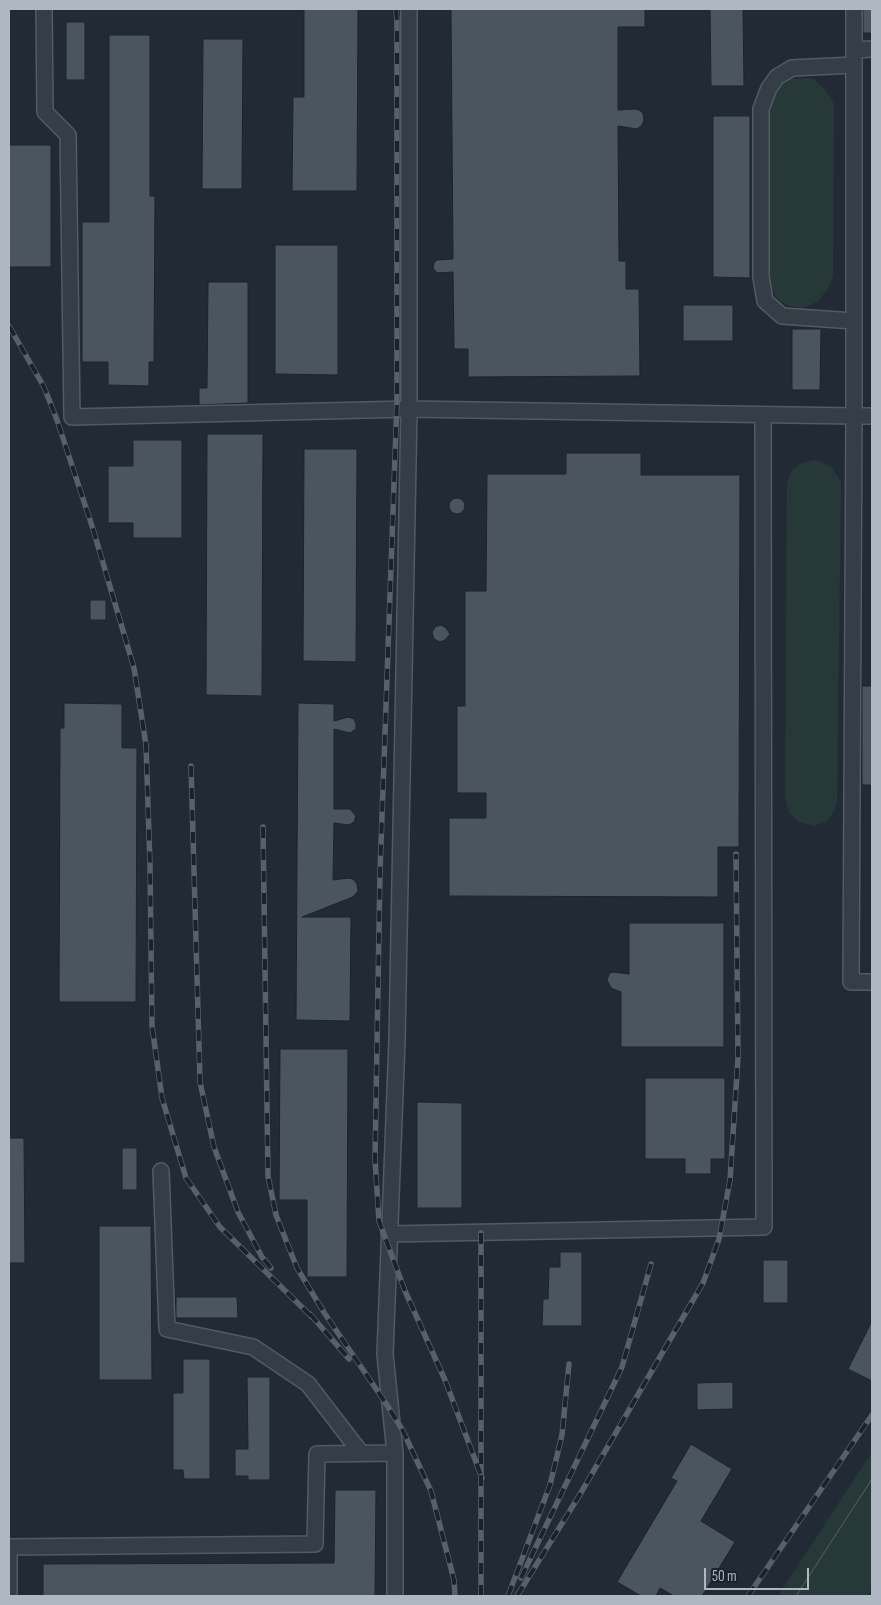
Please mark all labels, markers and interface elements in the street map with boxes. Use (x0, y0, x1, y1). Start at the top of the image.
scale bar (706, 1558, 811, 1590)
text: 50 m (712, 1567, 737, 1586)

